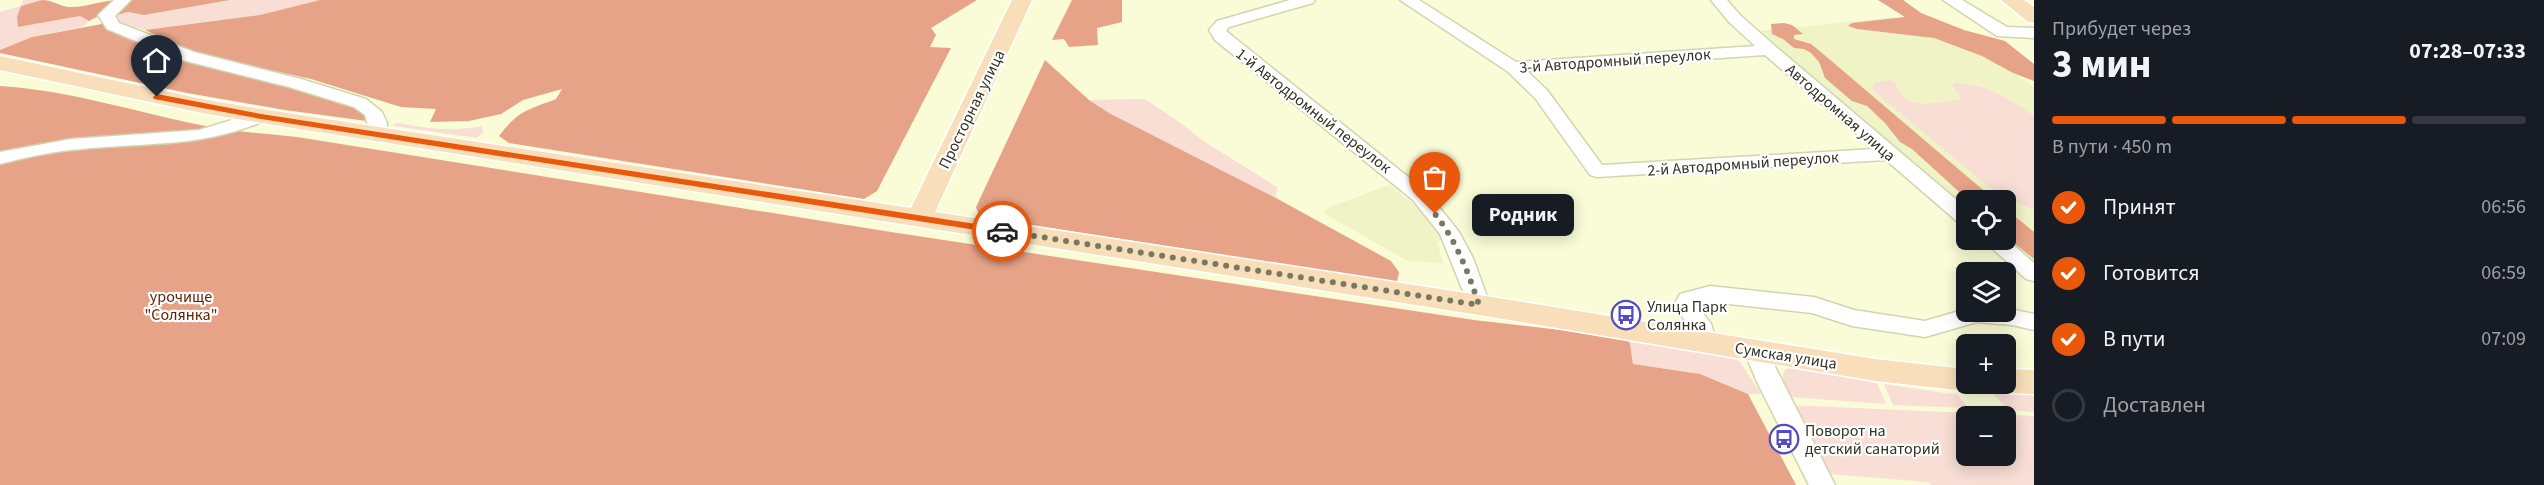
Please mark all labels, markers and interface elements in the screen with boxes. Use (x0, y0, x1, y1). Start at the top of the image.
text: Прибудет через (2052, 15, 2191, 43)
pin (131, 35, 182, 97)
text: 07:28–07:33 (2409, 35, 2526, 67)
text: 3 мин (2052, 37, 2152, 93)
street label: 1-й Автодромный переулок (1231, 43, 1396, 179)
street label: 3-й Автодромный переулок (1519, 43, 1712, 79)
icon: home (140, 44, 173, 77)
street label: Просторная улица (933, 46, 1010, 173)
street label: Автодромная улица (1781, 59, 1900, 167)
text: В пути · 450 m (2052, 133, 2172, 161)
street label: 2-й Автодромный переулок (1647, 146, 1840, 182)
pin (1409, 152, 1460, 214)
icon: bag (1418, 161, 1451, 194)
map controls (1956, 190, 2016, 466)
button: locate (1956, 190, 2016, 250)
icon: check (2052, 191, 2085, 224)
text: Принят (2103, 191, 2176, 223)
callout: Родник (1471, 193, 1573, 235)
text: 06:56 (2481, 193, 2526, 221)
courier (972, 201, 1032, 261)
text: Родник (1489, 201, 1557, 229)
icon: car (986, 215, 1019, 248)
icon: check (2052, 257, 2085, 290)
text: Готовится (2103, 257, 2200, 289)
text: 06:59 (2481, 259, 2526, 287)
button: layers (1956, 262, 2016, 322)
park label: урочище "Солянка" (145, 286, 218, 326)
place label: Улица Парк Солянка (1647, 296, 1727, 336)
bus stop icon: Улица Парк Солянка (1610, 299, 1642, 331)
icon: check (2052, 323, 2085, 356)
text: В пути (2103, 323, 2165, 355)
text: 07:09 (2481, 325, 2526, 353)
button: + (1956, 334, 2016, 394)
street label: Сумская улица (1733, 337, 1838, 375)
text: Доставлен (2103, 389, 2206, 421)
button: − (1956, 406, 2016, 466)
place label: Поворот на детский санаторий (1805, 420, 1940, 460)
bus stop icon: Поворот на детский санаторий (1768, 423, 1800, 455)

